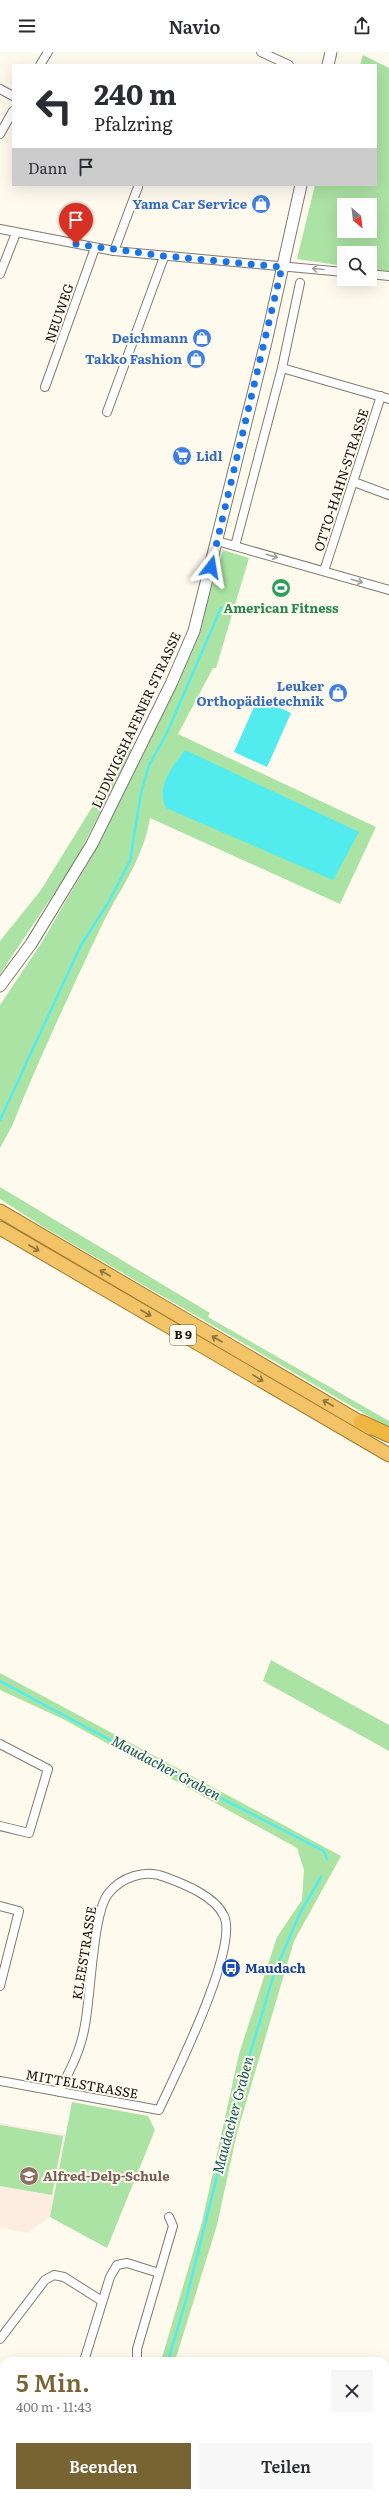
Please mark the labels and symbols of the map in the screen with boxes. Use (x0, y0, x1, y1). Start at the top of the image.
shop icon: Yama Car Service (250, 193, 272, 215)
place label: Yama Car Service (133, 194, 247, 213)
north arrow (337, 198, 377, 238)
pin (59, 203, 93, 244)
one-way arrow (312, 266, 325, 273)
street label: NEUWEG (40, 280, 78, 345)
shop icon: Deichmann (191, 327, 213, 349)
place label: Deichmann (112, 328, 188, 347)
shop icon: Takko Fashion (185, 348, 207, 370)
place label: Takko Fashion (85, 349, 182, 368)
street label: OTTO-HAHN-STRASSE (308, 406, 373, 554)
supermarket icon: Lidl (171, 445, 193, 467)
place label: Lidl (196, 446, 223, 465)
position arrow (190, 546, 232, 588)
one-way arrow (266, 553, 279, 560)
sports icon: American Fitness (270, 577, 292, 599)
one-way arrow (350, 578, 363, 585)
place label: American Fitness (224, 598, 339, 617)
street label: LUDWIGSHAFENER STRASSE (86, 628, 185, 811)
place label: Leuker Orthopädietechnik (196, 676, 324, 710)
shop icon: Leuker Orthopädietechnik (327, 682, 349, 704)
one-way arrow (28, 1244, 40, 1252)
one-way arrow (99, 1269, 111, 1277)
one-way arrow (140, 1309, 152, 1317)
road number: B 9 (170, 1325, 196, 1345)
one-way arrow (212, 1335, 223, 1343)
one-way arrow (252, 1375, 264, 1383)
one-way arrow (322, 1399, 334, 1407)
water label: Maudacher Graben (108, 1730, 225, 1805)
street label: KLEESTRASSE (67, 1905, 100, 2001)
bus stop icon: Maudach (220, 1957, 242, 1979)
place label: Maudach (245, 1958, 306, 1977)
water label: Maudacher Graben (207, 2053, 258, 2176)
street label: MITTELSTRASSE (24, 2064, 140, 2103)
school or university icon: Alfred-Delp-Schule (18, 2165, 40, 2187)
place label: Alfred-Delp-Schule (43, 2166, 170, 2185)

